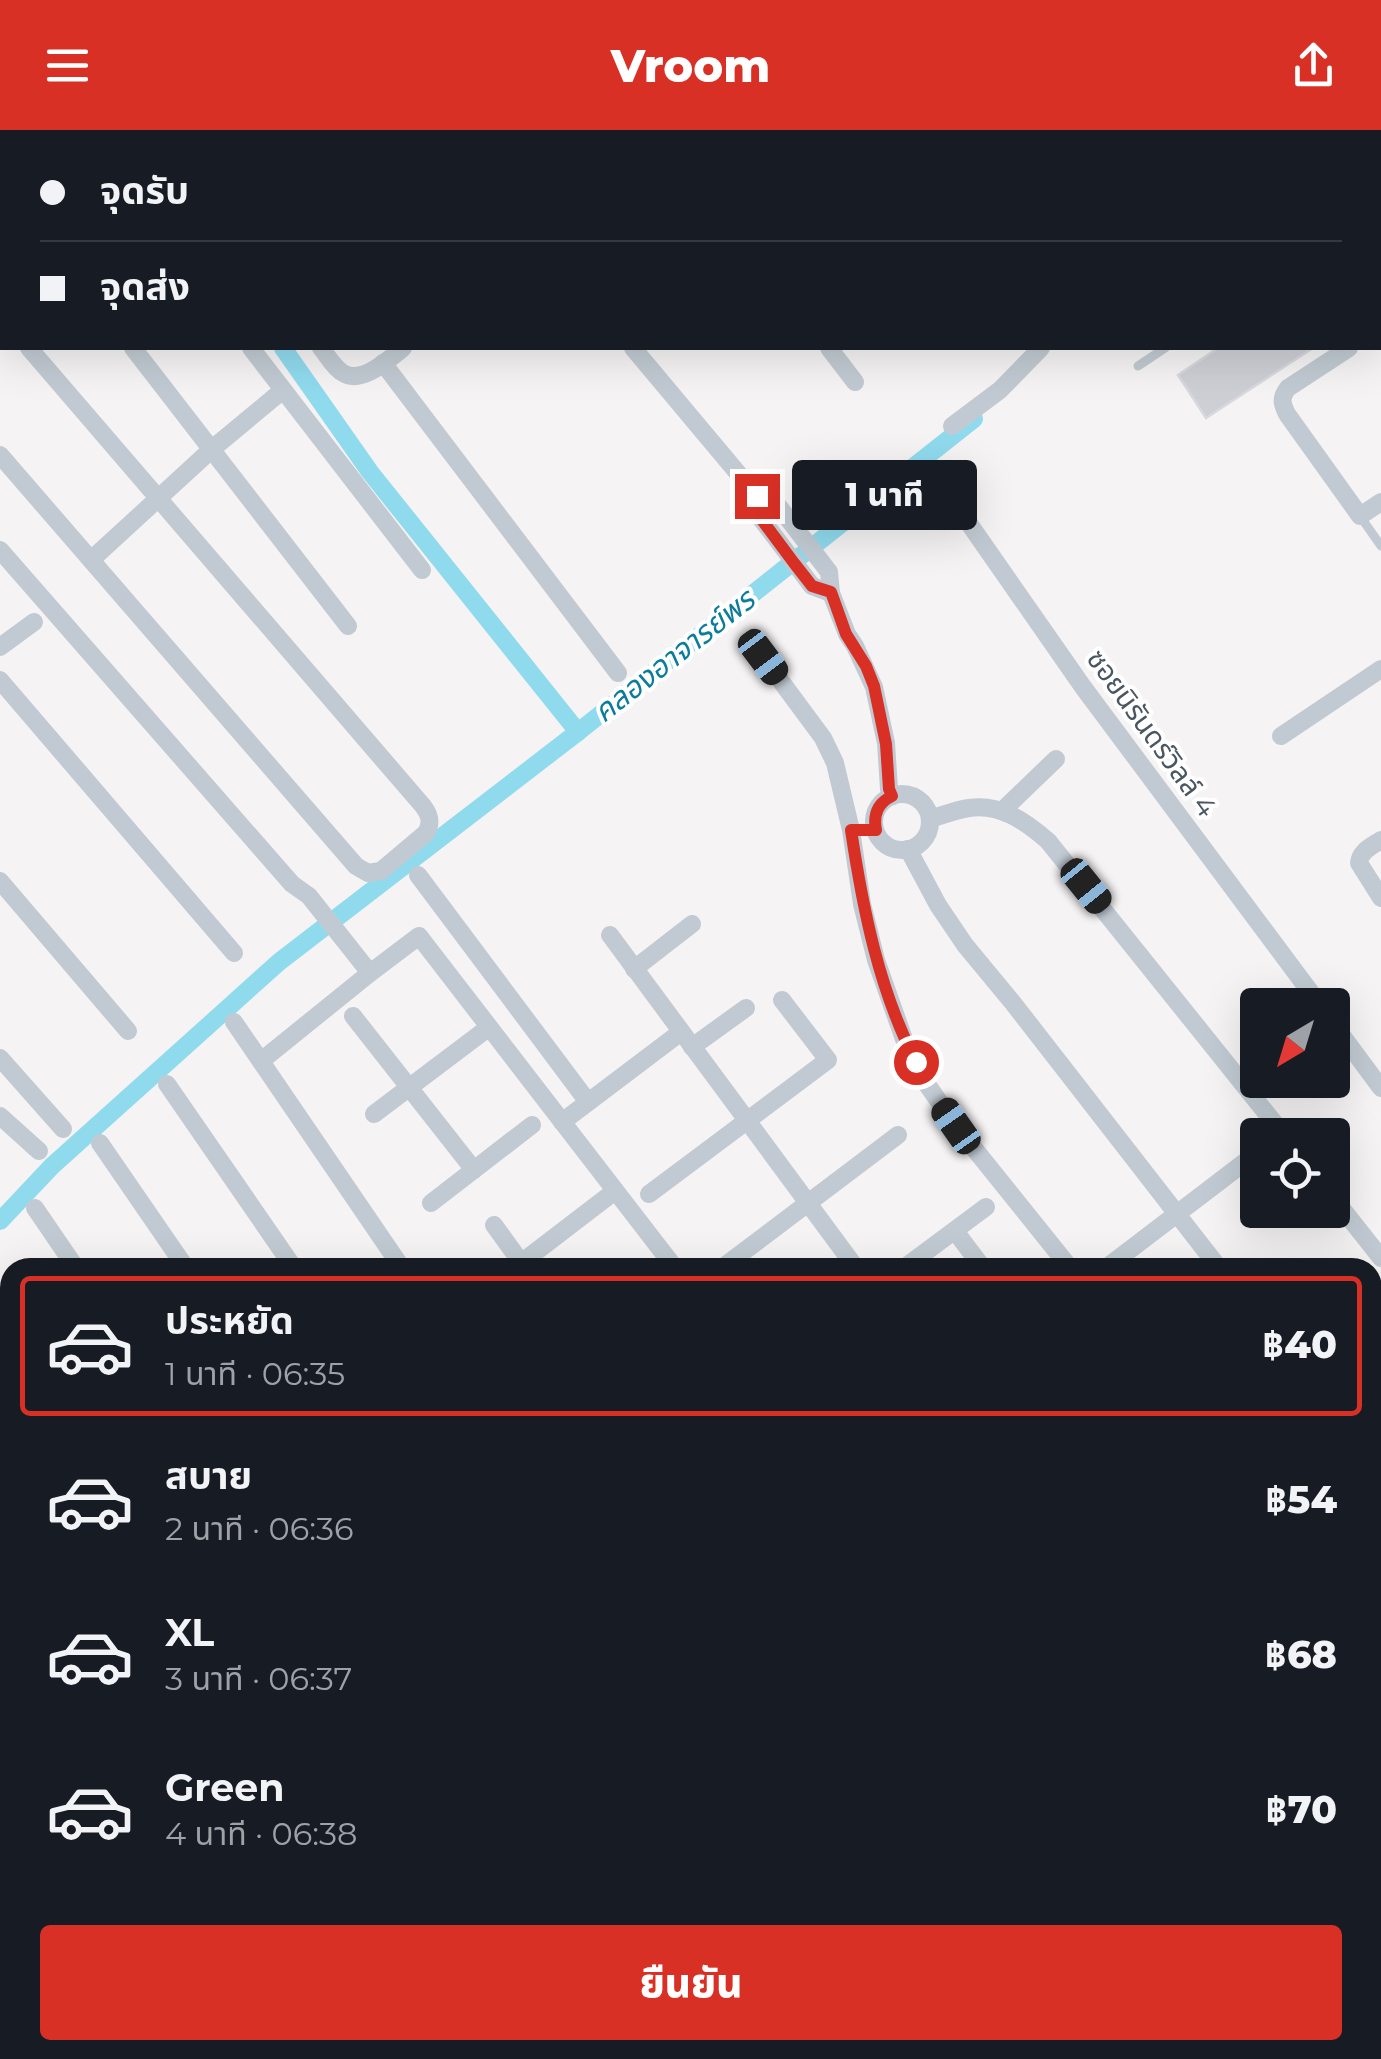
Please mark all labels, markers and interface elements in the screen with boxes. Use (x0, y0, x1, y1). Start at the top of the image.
icon: menu (40, 38, 95, 93)
text: Vroom (611, 38, 770, 93)
icon: share (1286, 38, 1341, 93)
text: จุดรับ (100, 167, 189, 214)
text: จุดส่ง (100, 263, 190, 310)
callout: 1 นาที (792, 461, 977, 531)
route end (735, 474, 780, 519)
text: 1 นาที (845, 475, 924, 514)
water label: คลองอาจารย์พร (586, 580, 764, 730)
car (733, 624, 793, 690)
street label: ซอยนิรันดร์วิลล์ 4 (1080, 643, 1224, 824)
car (1055, 853, 1117, 919)
north arrow (1240, 988, 1350, 1098)
map controls (1240, 988, 1350, 1228)
route start (894, 1040, 939, 1085)
car (927, 1093, 985, 1159)
button: locate (1240, 1118, 1350, 1228)
text: ประหยัด (165, 1297, 294, 1344)
icon: car (45, 1301, 135, 1391)
text: ฿40 (1262, 1321, 1337, 1368)
text: 1 นาที · 06:35 (165, 1354, 345, 1393)
text: สบาย (165, 1452, 252, 1499)
icon: car (45, 1456, 135, 1546)
text: ฿54 (1265, 1476, 1337, 1523)
text: 2 นาที · 06:36 (165, 1509, 353, 1548)
text: XL (165, 1609, 214, 1656)
icon: car (45, 1611, 135, 1701)
text: ฿68 (1265, 1631, 1337, 1678)
text: 3 นาที · 06:37 (165, 1659, 352, 1698)
text: Green (165, 1764, 285, 1811)
icon: car (45, 1766, 135, 1856)
text: ฿70 (1266, 1786, 1337, 1833)
text: 4 นาที · 06:38 (165, 1814, 357, 1853)
button: ยืนยัน (40, 1925, 1342, 2040)

